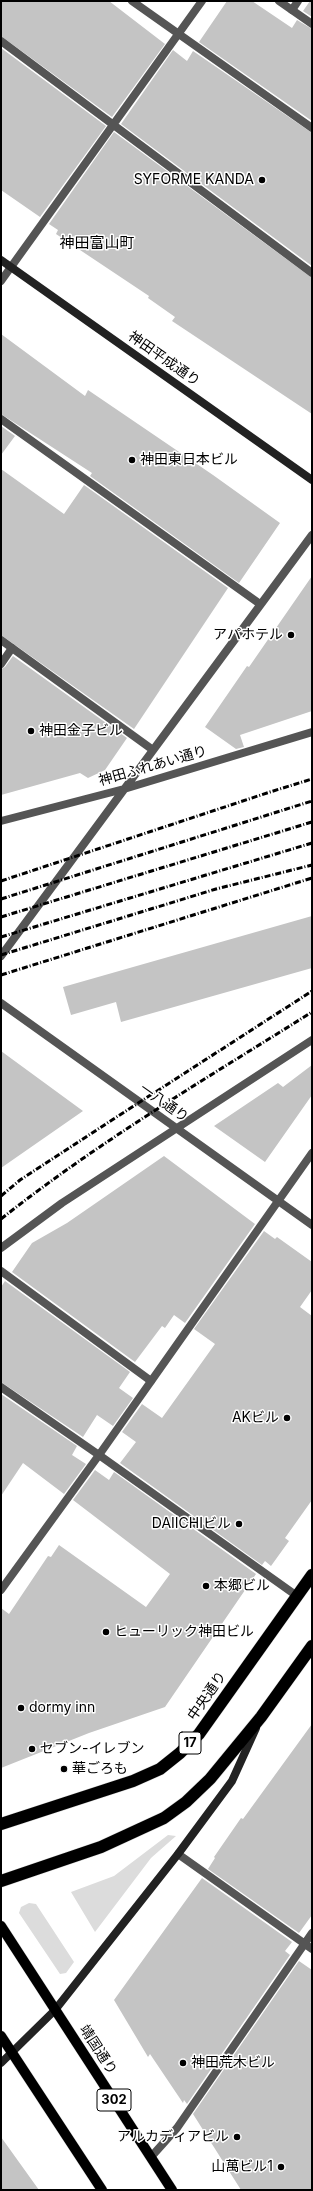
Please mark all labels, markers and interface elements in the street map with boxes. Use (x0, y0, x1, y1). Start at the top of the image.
place label: SYFORME KANDA (134, 172, 254, 188)
marker: SYFORME KANDA (257, 175, 267, 185)
district label: 神田富山町 (60, 234, 134, 252)
street label: 神田平成通り (125, 328, 203, 390)
place label: 神田東日本ビル (140, 452, 238, 468)
marker: 神田東日本ビル (127, 455, 137, 465)
place label: アパホテル (213, 627, 283, 643)
marker: アパホテル (286, 630, 296, 640)
place label: 神田金子ビル (39, 723, 123, 739)
marker: 神田金子ビル (26, 726, 36, 736)
street label: 神田ふれあい通り (97, 742, 209, 790)
street label: 一八通り (136, 1080, 192, 1126)
place label: AKビル (232, 1410, 279, 1426)
marker: AKビル (282, 1413, 292, 1423)
place label: DAIICHIビル (152, 1516, 231, 1532)
marker: DAIICHIビル (234, 1519, 244, 1529)
place label: 本郷ビル (214, 1578, 270, 1594)
marker: 本郷ビル (201, 1581, 211, 1591)
place label: ヒューリック神田ビル (114, 1624, 254, 1640)
marker: ヒューリック神田ビル (101, 1627, 111, 1637)
street label: 中央通り (184, 1668, 230, 1724)
place label: dormy inn (29, 1700, 95, 1716)
marker: dormy inn (16, 1703, 26, 1713)
road number: 17 (179, 1732, 201, 1754)
place label: セブン-イレブン (40, 1741, 144, 1757)
marker: セブン-イレブン (27, 1744, 37, 1754)
place label: 華ごろも (72, 1761, 128, 1777)
marker: 華ごろも (59, 1764, 69, 1774)
street label: 靖国通り (76, 2022, 120, 2078)
place label: 神田荒木ビル (191, 2055, 275, 2071)
marker: 神田荒木ビル (178, 2058, 188, 2068)
road number: 302 (97, 2089, 131, 2111)
place label: アルカディアビル (117, 2129, 229, 2145)
marker: アルカディアビル (232, 2132, 242, 2142)
place label: 山萬ビル1 (211, 2159, 273, 2175)
marker: 山萬ビル1 (276, 2162, 286, 2172)

